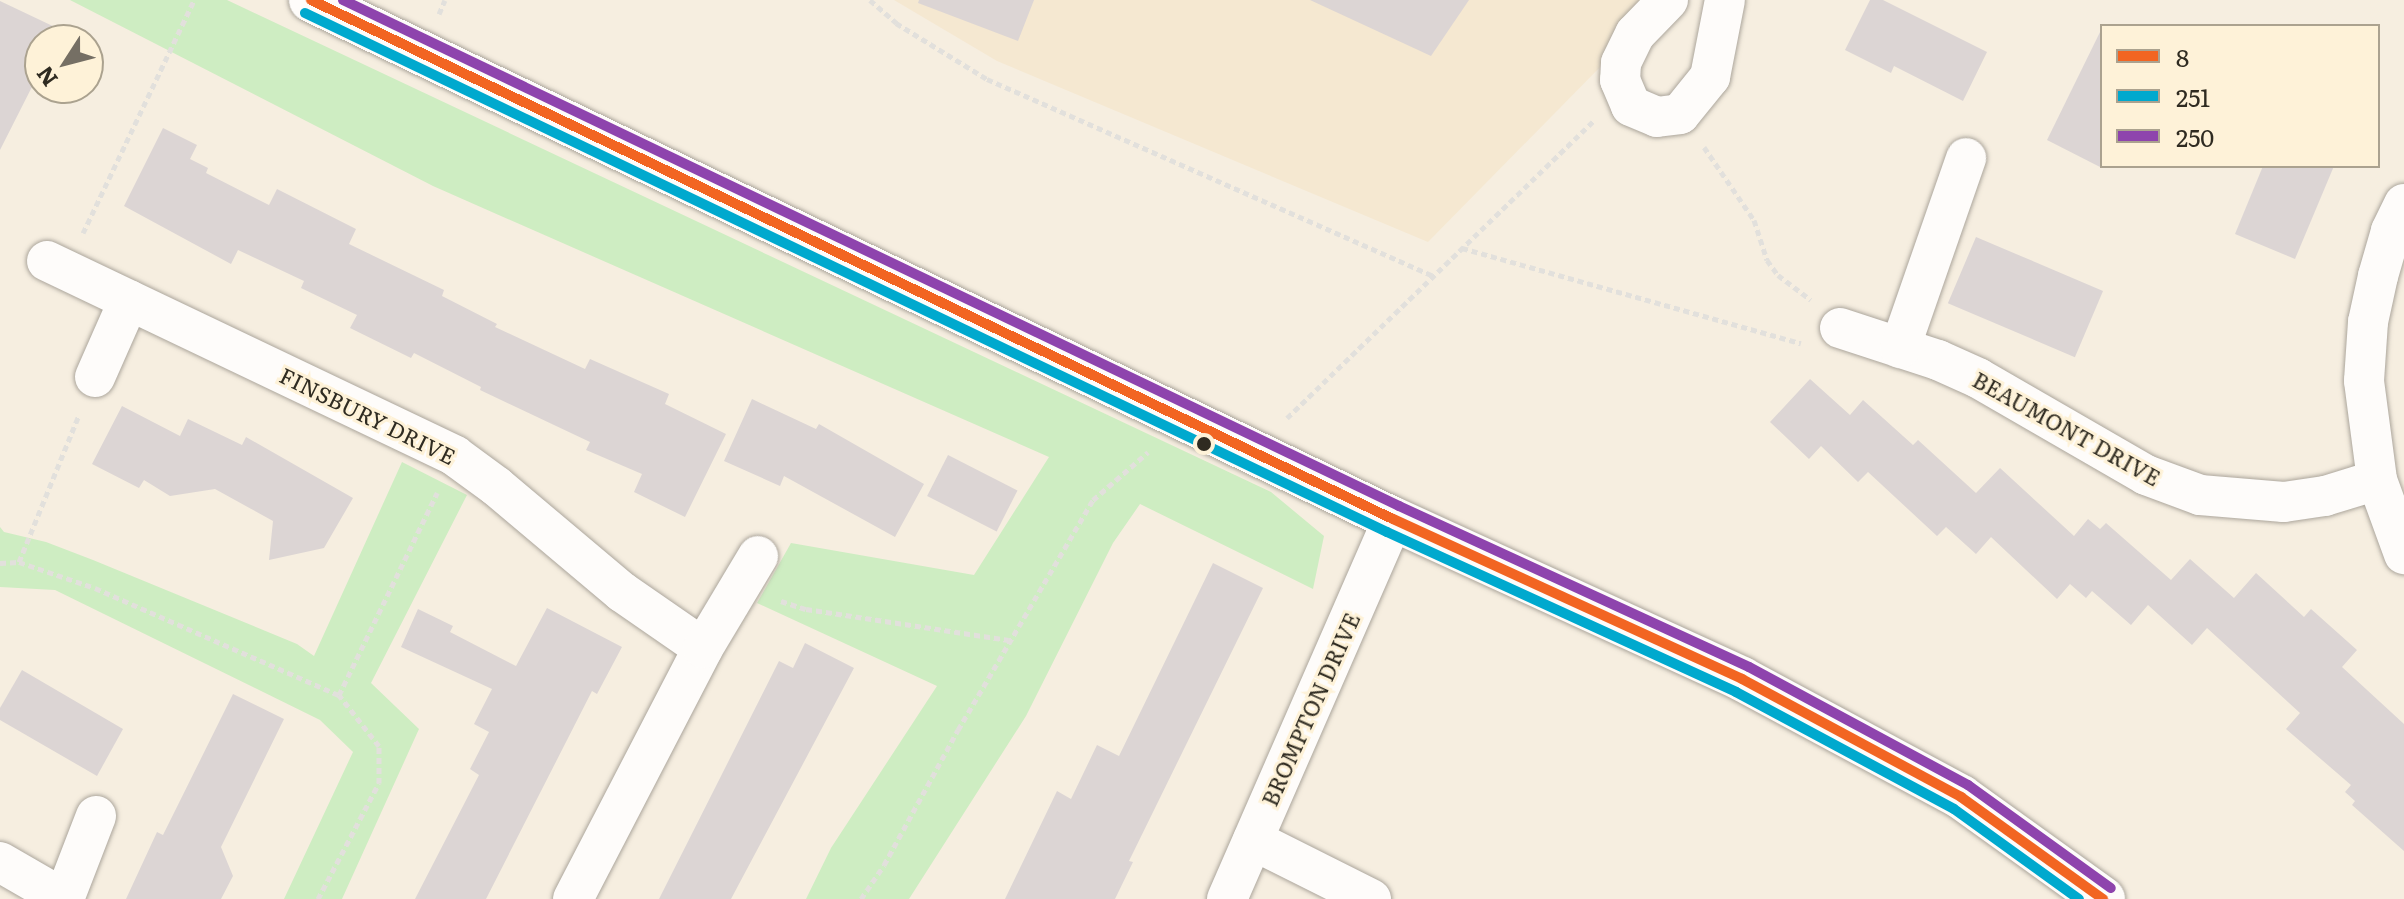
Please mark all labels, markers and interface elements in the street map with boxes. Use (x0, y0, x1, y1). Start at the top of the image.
north arrow (24, 24, 104, 104)
legend (2100, 24, 2380, 168)
text: 8 (2176, 39, 2189, 74)
text: N (27, 60, 65, 94)
text: 251 (2176, 79, 2210, 114)
text: 250 (2176, 119, 2214, 154)
street label: FINSBURY DRIVE (276, 361, 460, 469)
street label: BEAUMONT DRIVE (1969, 365, 2165, 491)
unlabelled marker (1196, 436, 1212, 452)
street label: BROMPTON DRIVE (1255, 608, 1365, 810)

